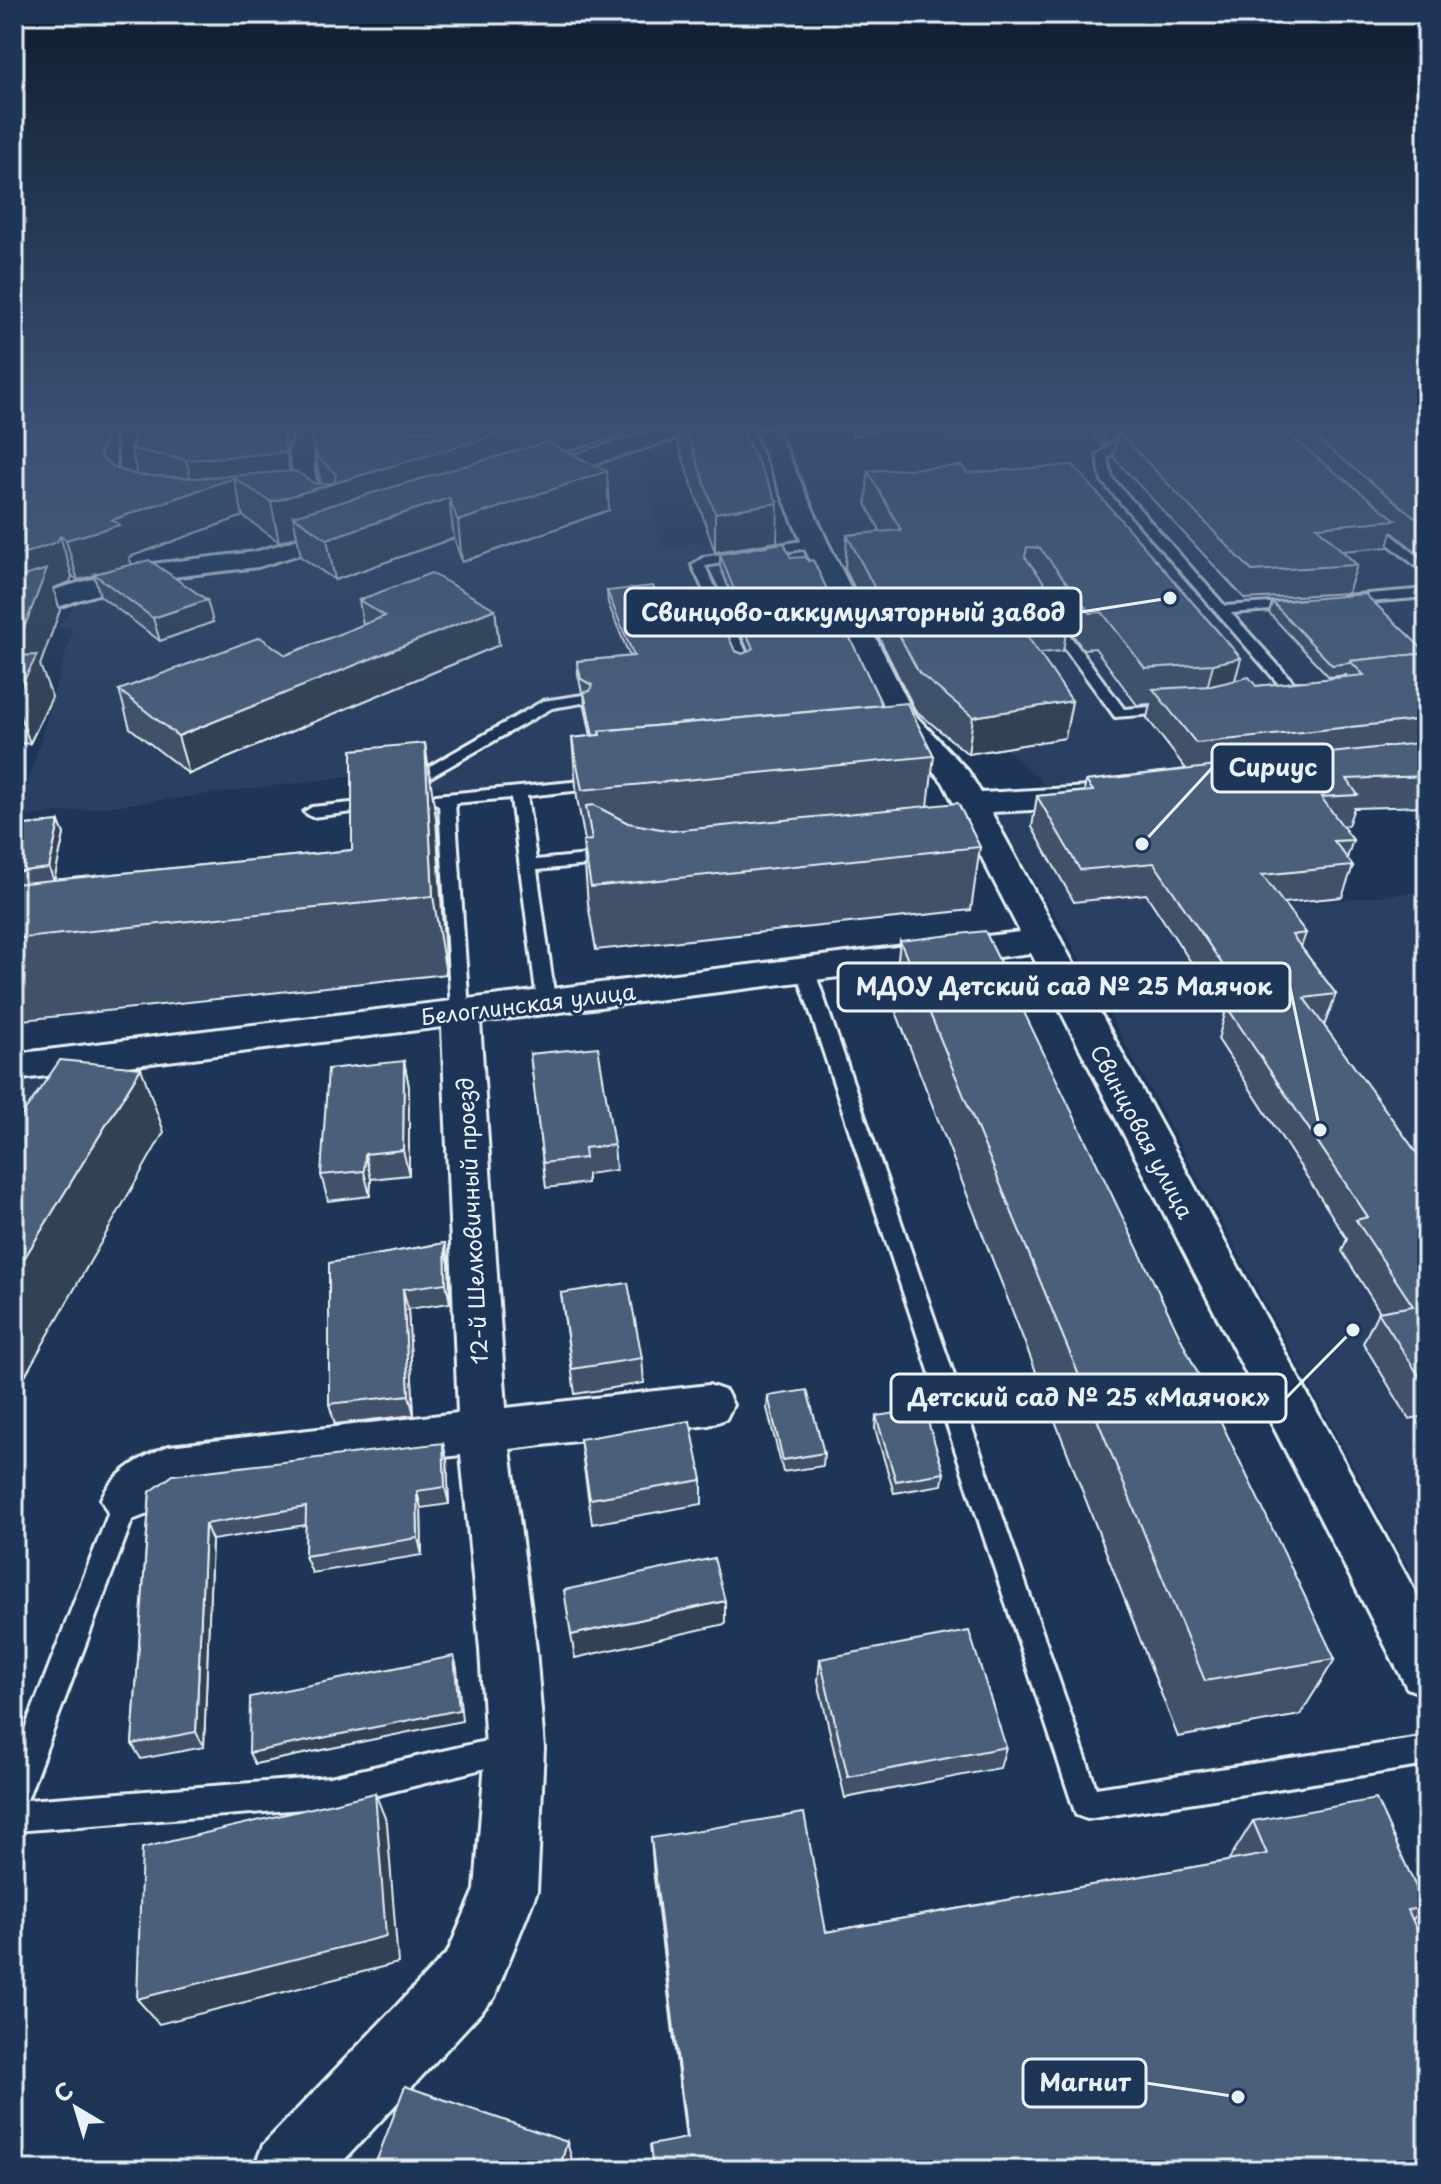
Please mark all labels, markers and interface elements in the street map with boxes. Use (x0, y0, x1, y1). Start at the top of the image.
callout: Свинцово-аккумуляторный завод (625, 588, 1081, 636)
text: Свинцово-аккумуляторный завод (641, 593, 1065, 629)
callout: Сириус (1212, 744, 1333, 792)
text: Сириус (1229, 748, 1317, 784)
callout: МДОУ Детский сад № 25 Маячок (838, 963, 1290, 1011)
text: МДОУ Детский сад № 25 Маячок (856, 967, 1273, 1003)
street label: Белоглинская улица (419, 973, 638, 1033)
street label: Свинцовая улица (1083, 1038, 1203, 1224)
street label: 12-й Шелковичный проезд (447, 1077, 495, 1365)
callout: Детский сад № 25 «Маячок» (891, 1374, 1286, 1422)
text: Детский сад № 25 «Маячок» (907, 1378, 1270, 1414)
callout: Магнит (1023, 2059, 1146, 2107)
text: Магнит (1039, 2063, 1132, 2099)
north arrow (36, 2068, 116, 2148)
text: С (46, 2073, 79, 2109)

